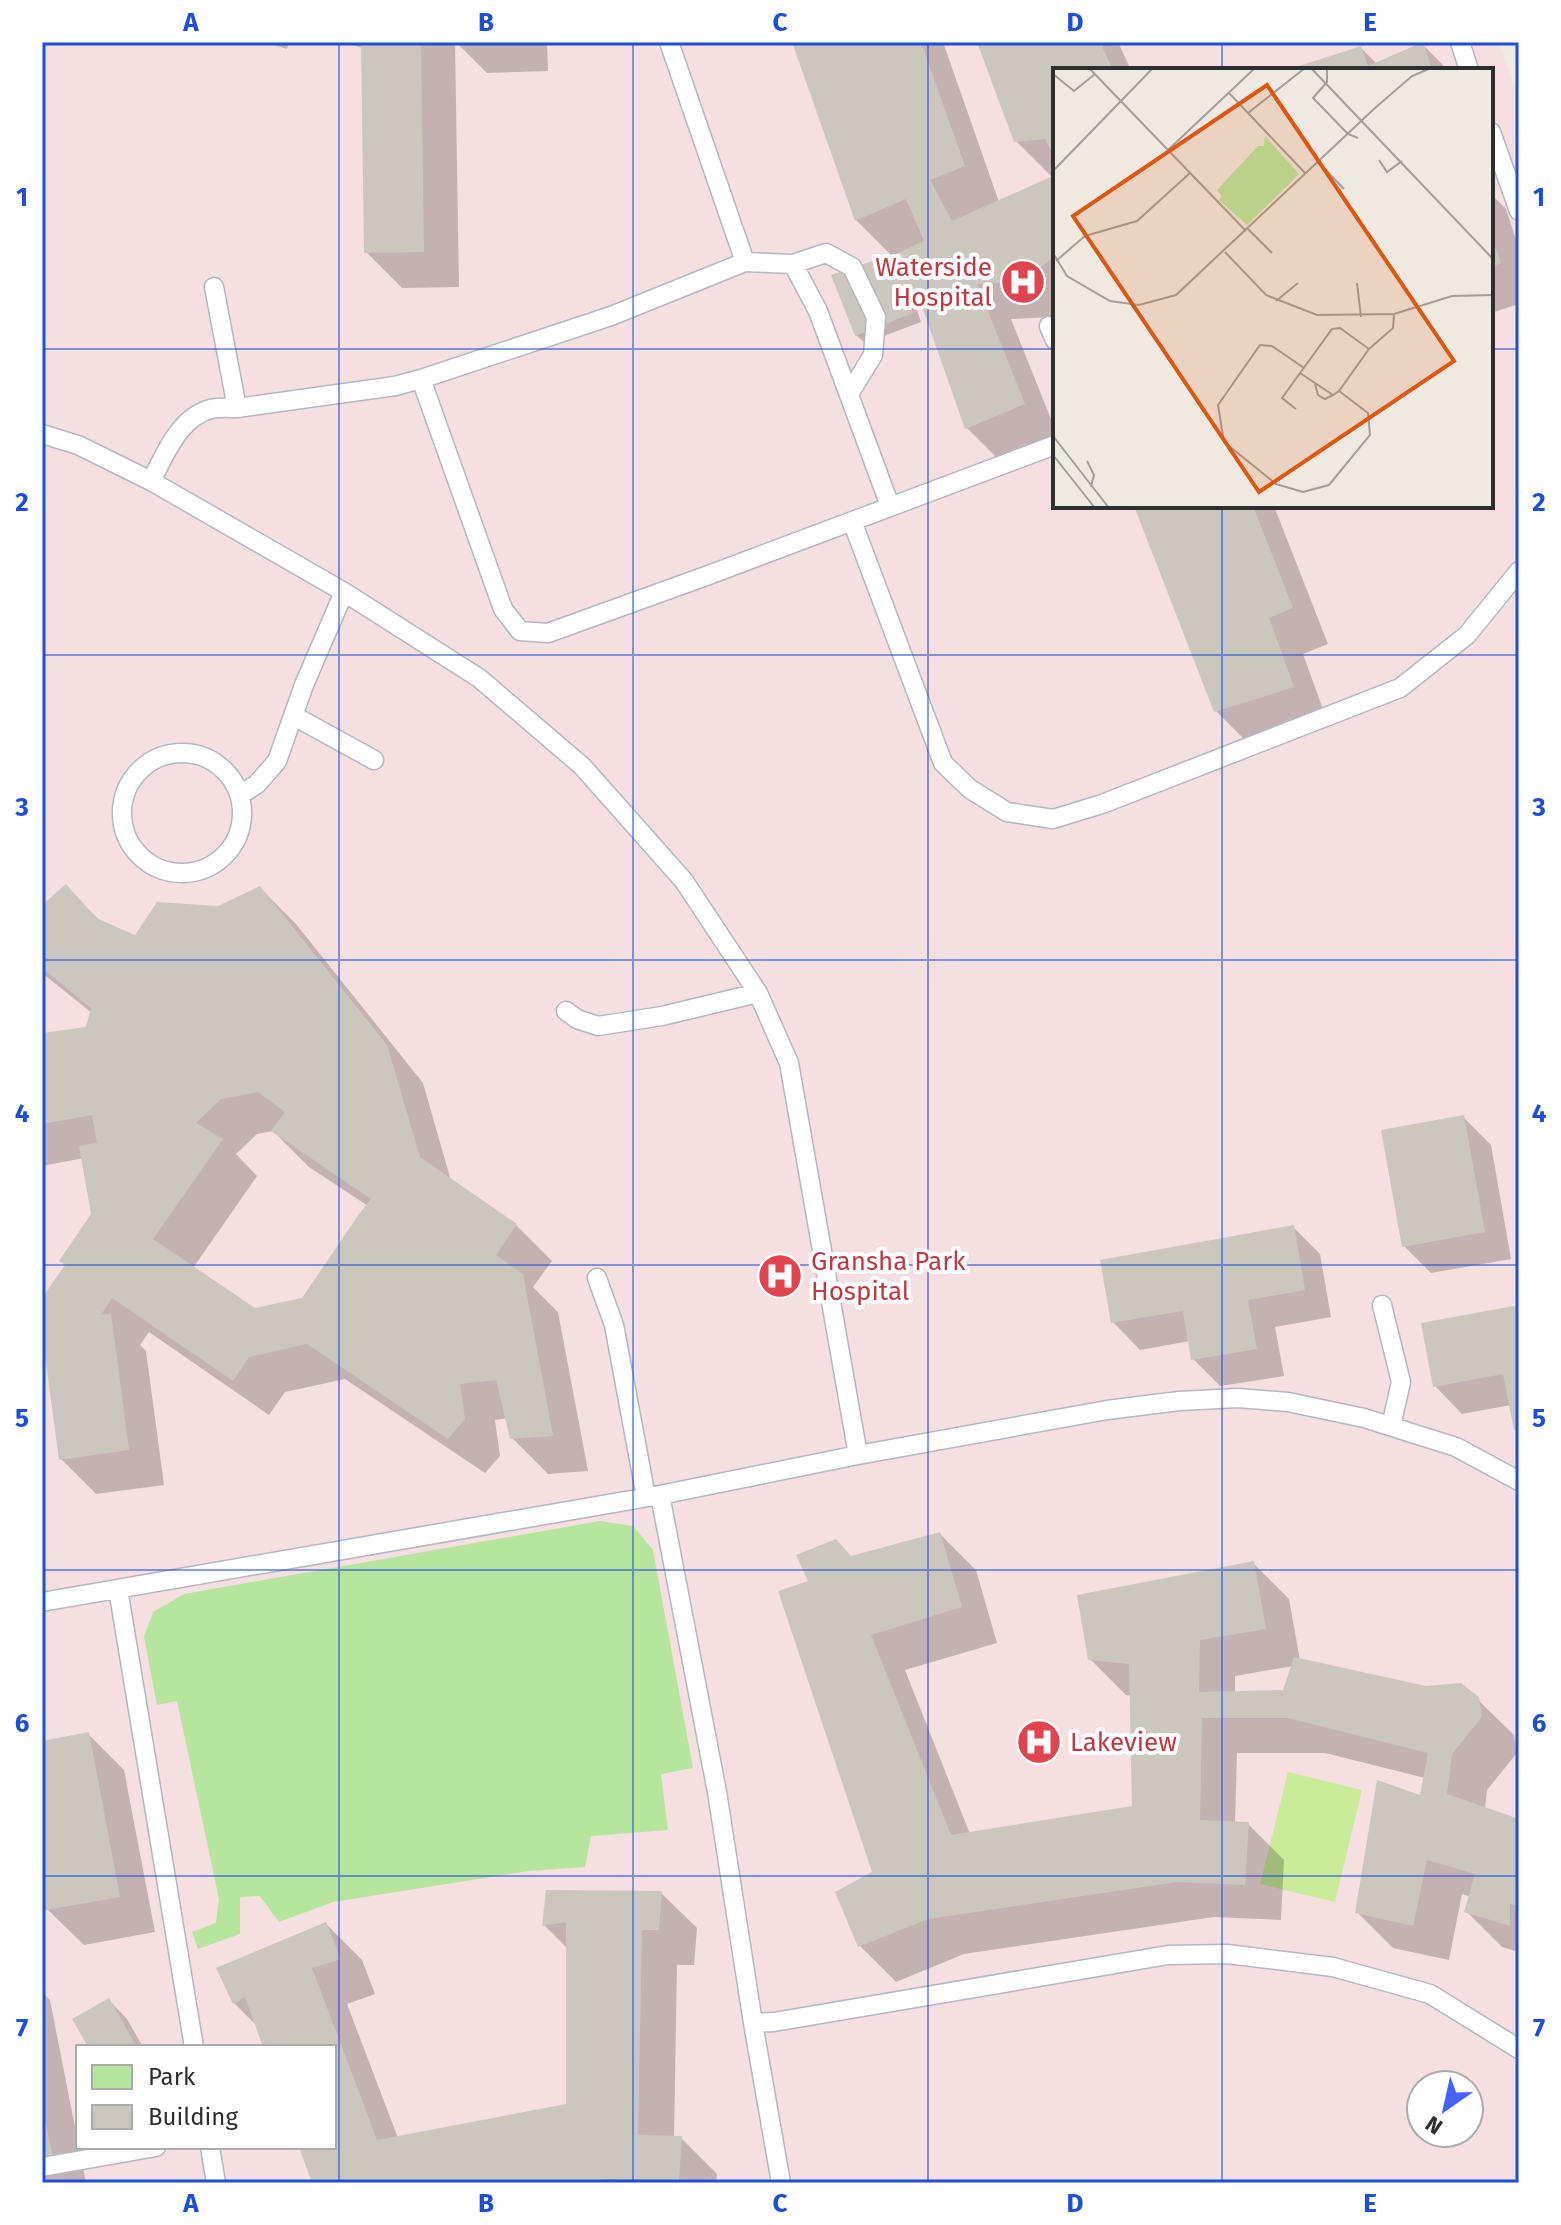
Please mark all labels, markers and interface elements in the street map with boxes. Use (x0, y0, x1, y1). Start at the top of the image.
text: A (182, 7, 199, 38)
text: B (478, 7, 494, 38)
text: C (773, 7, 788, 38)
text: D (1067, 7, 1084, 38)
text: E (1363, 7, 1377, 38)
inset map (1053, 68, 1493, 508)
text: 1 (16, 182, 28, 213)
text: 1 (1533, 182, 1545, 213)
place label: Waterside Hospital (875, 252, 992, 313)
hospital icon: Waterside Hospital (999, 258, 1047, 306)
text: 2 (15, 487, 29, 518)
text: 2 (1532, 487, 1546, 518)
text: 3 (14, 792, 29, 823)
text: 3 (1531, 792, 1546, 823)
text: 4 (15, 1098, 30, 1129)
text: 4 (1532, 1098, 1547, 1129)
place label: Gransha Park Hospital (811, 1246, 966, 1307)
hospital icon: Gransha Park Hospital (756, 1252, 804, 1300)
text: 5 (15, 1403, 29, 1434)
text: 5 (1532, 1403, 1546, 1434)
text: 6 (15, 1708, 30, 1739)
text: 6 (1532, 1708, 1547, 1739)
hospital icon: Lakeview (1015, 1718, 1063, 1766)
place label: Lakeview (1070, 1727, 1177, 1758)
text: 7 (16, 2013, 28, 2044)
text: 7 (1533, 2013, 1545, 2044)
legend (76, 2045, 336, 2149)
text: Park (148, 2063, 196, 2091)
north arrow (1405, 2069, 1485, 2149)
text: Building (148, 2103, 238, 2131)
text: N (1420, 2110, 1448, 2140)
text: A (182, 2188, 199, 2219)
text: B (478, 2188, 494, 2219)
text: C (773, 2188, 788, 2219)
text: D (1067, 2188, 1084, 2219)
text: E (1363, 2188, 1377, 2219)

